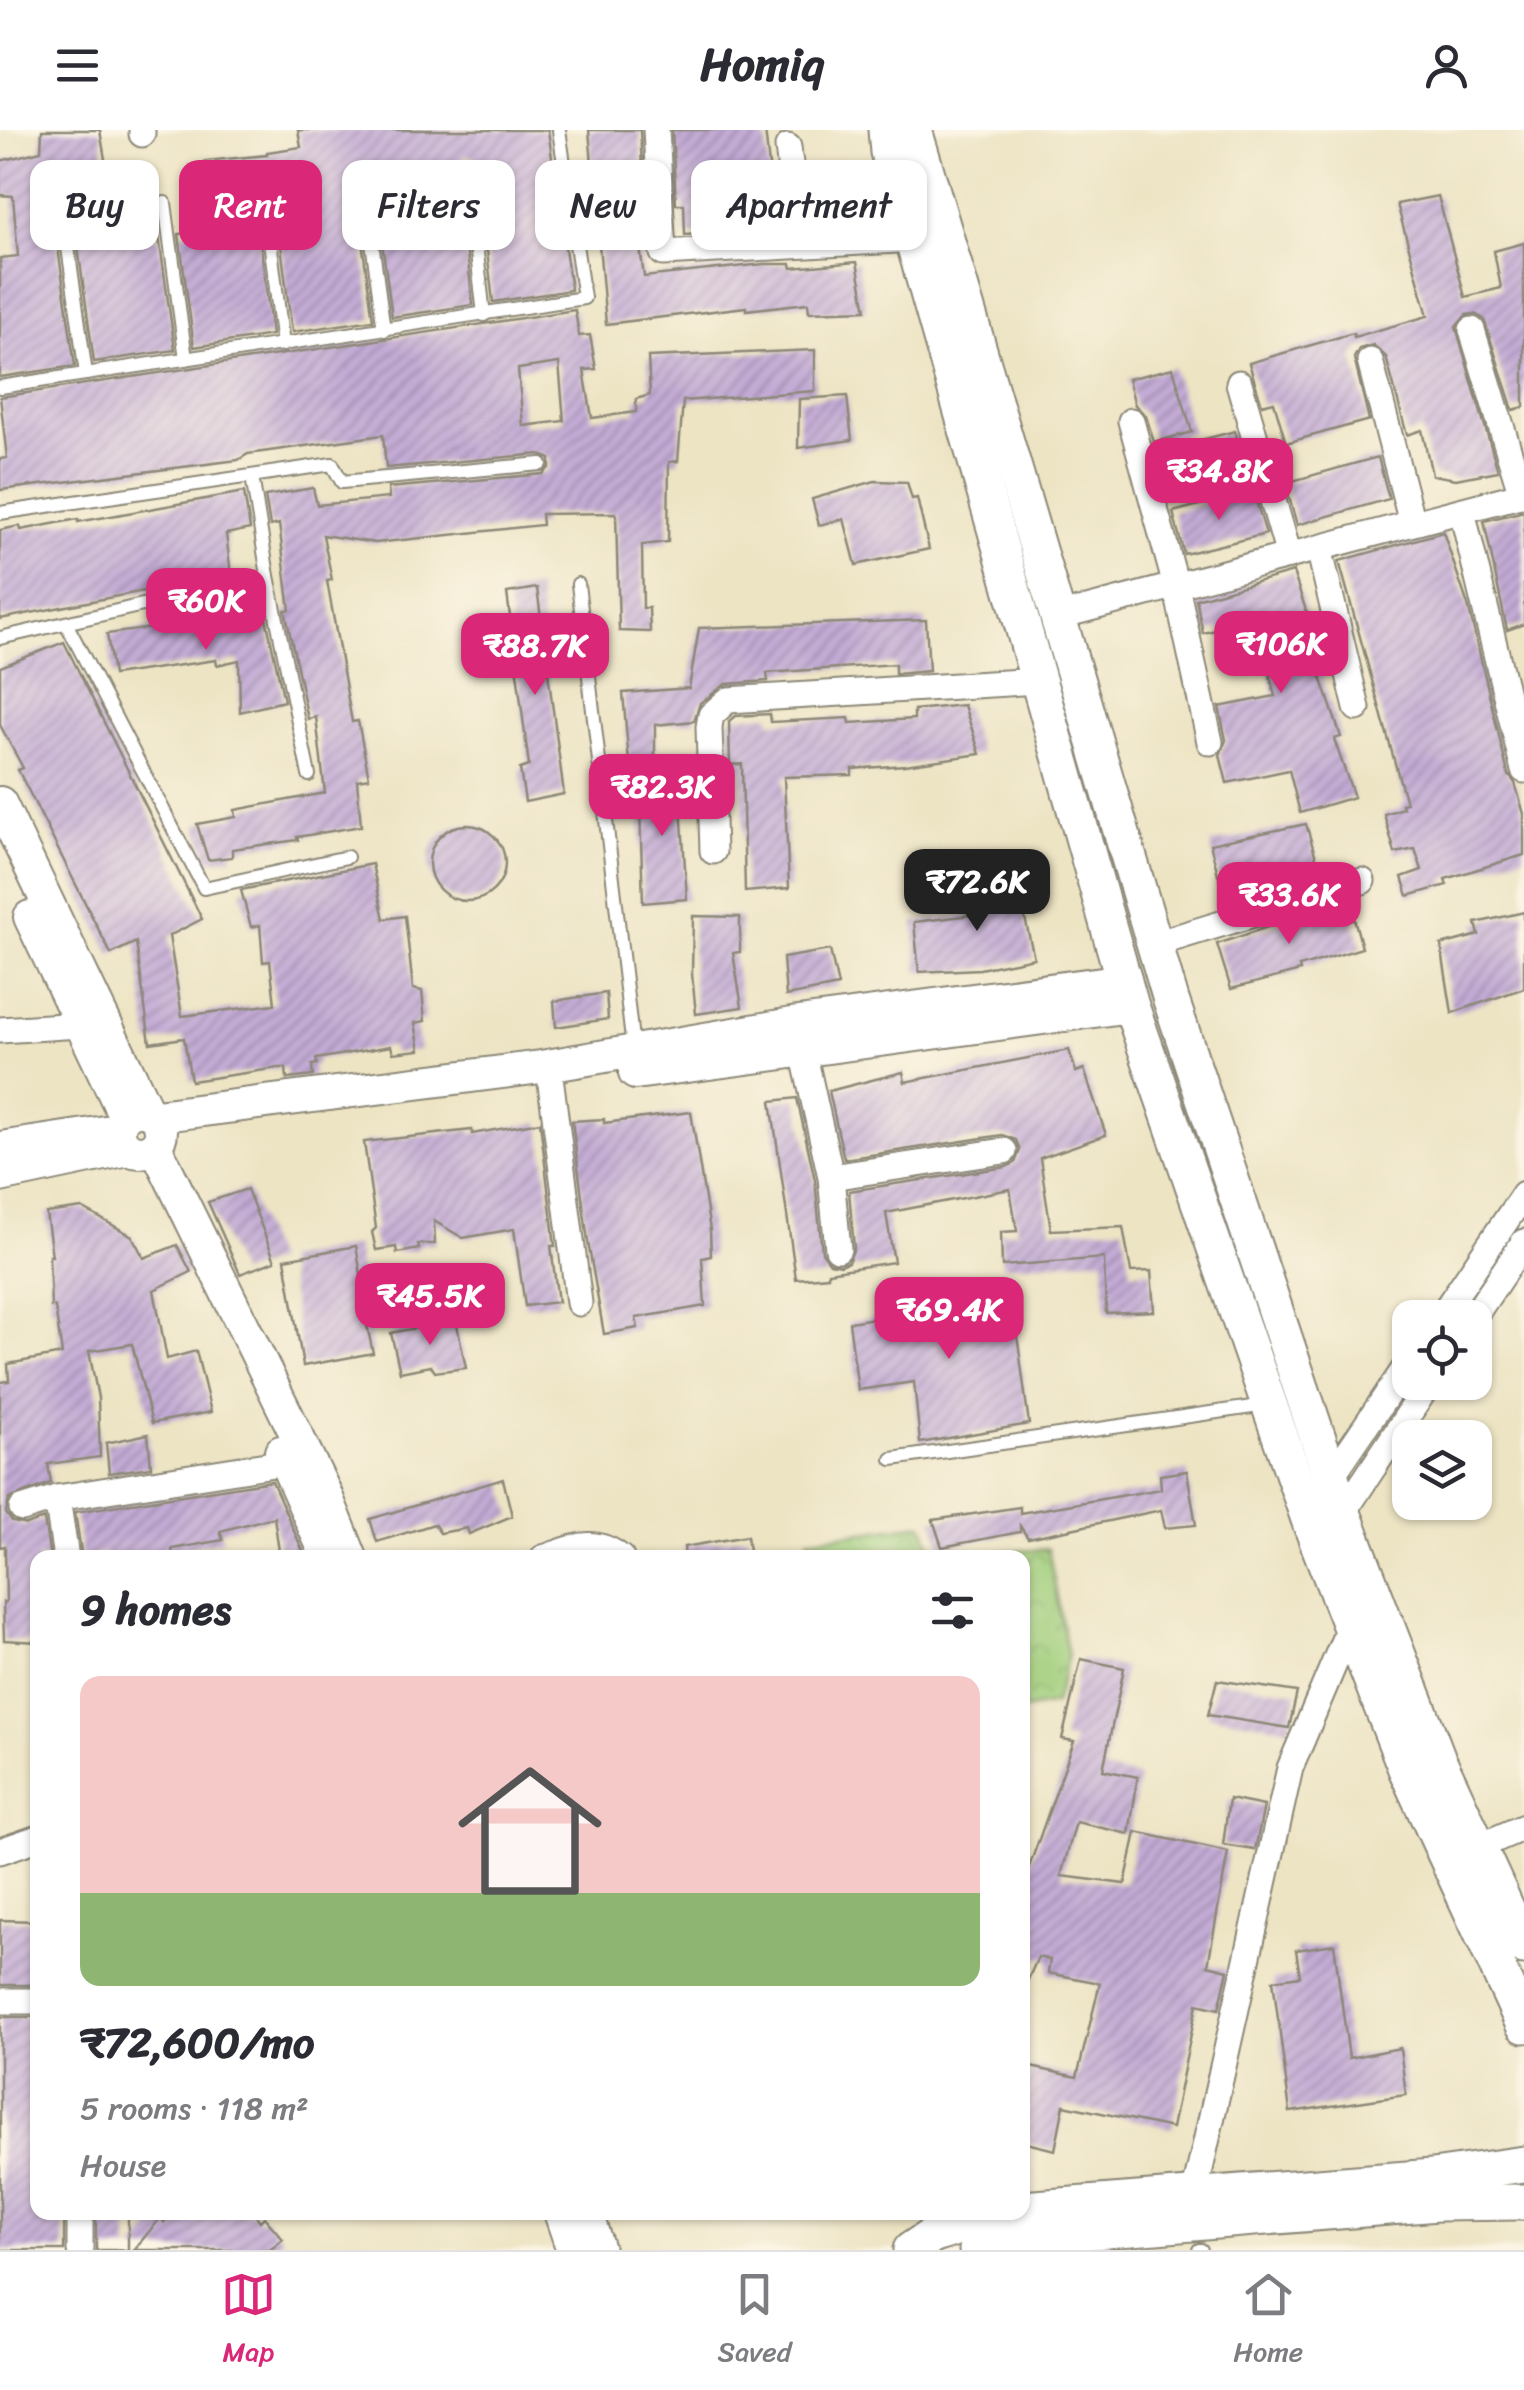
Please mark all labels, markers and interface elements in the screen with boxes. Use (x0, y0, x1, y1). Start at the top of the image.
text: Homiq (700, 25, 824, 105)
icon: menu (50, 38, 105, 93)
icon: person (1419, 38, 1474, 93)
chip: Buy (30, 160, 159, 250)
chip: Rent (179, 160, 322, 250)
chip: Filters (342, 160, 515, 250)
chip: New (535, 160, 671, 250)
chip: Apartment (691, 160, 927, 250)
pin: ₹34.8K (1138, 438, 1300, 523)
text: ₹34.8K (1167, 442, 1271, 499)
pin: ₹60K (147, 568, 265, 653)
text: ₹60K (168, 572, 244, 629)
pin: ₹106K (1211, 611, 1351, 696)
pin: ₹88.7K (454, 613, 616, 698)
text: ₹106K (1236, 615, 1326, 672)
text: ₹88.7K (483, 617, 587, 674)
pin: ₹82.3K (581, 754, 743, 839)
text: ₹82.3K (611, 758, 713, 815)
pin: ₹72.6K (896, 849, 1058, 934)
text: ₹72.6K (926, 853, 1028, 910)
pin: ₹33.6K (1208, 862, 1370, 947)
text: ₹33.6K (1239, 866, 1339, 923)
pin: ₹45.5K (349, 1263, 511, 1348)
text: ₹45.5K (377, 1267, 483, 1324)
pin: ₹69.4K (868, 1277, 1030, 1362)
text: ₹69.4K (897, 1281, 1001, 1338)
map controls (1392, 1300, 1492, 1520)
button: locate (1392, 1300, 1492, 1400)
button: layers (1392, 1420, 1492, 1520)
text: 9 homes (80, 1573, 231, 1647)
icon: filters (925, 1583, 980, 1638)
icon: home (440, 1741, 620, 1921)
text: ₹72,600/mo (80, 2006, 314, 2080)
text: 5 rooms · 118 m² (80, 2080, 309, 2137)
text: House (80, 2137, 166, 2194)
tab: Map (221, 2267, 276, 2376)
tab: Saved (718, 2267, 791, 2376)
tab: Home (1233, 2267, 1303, 2376)

